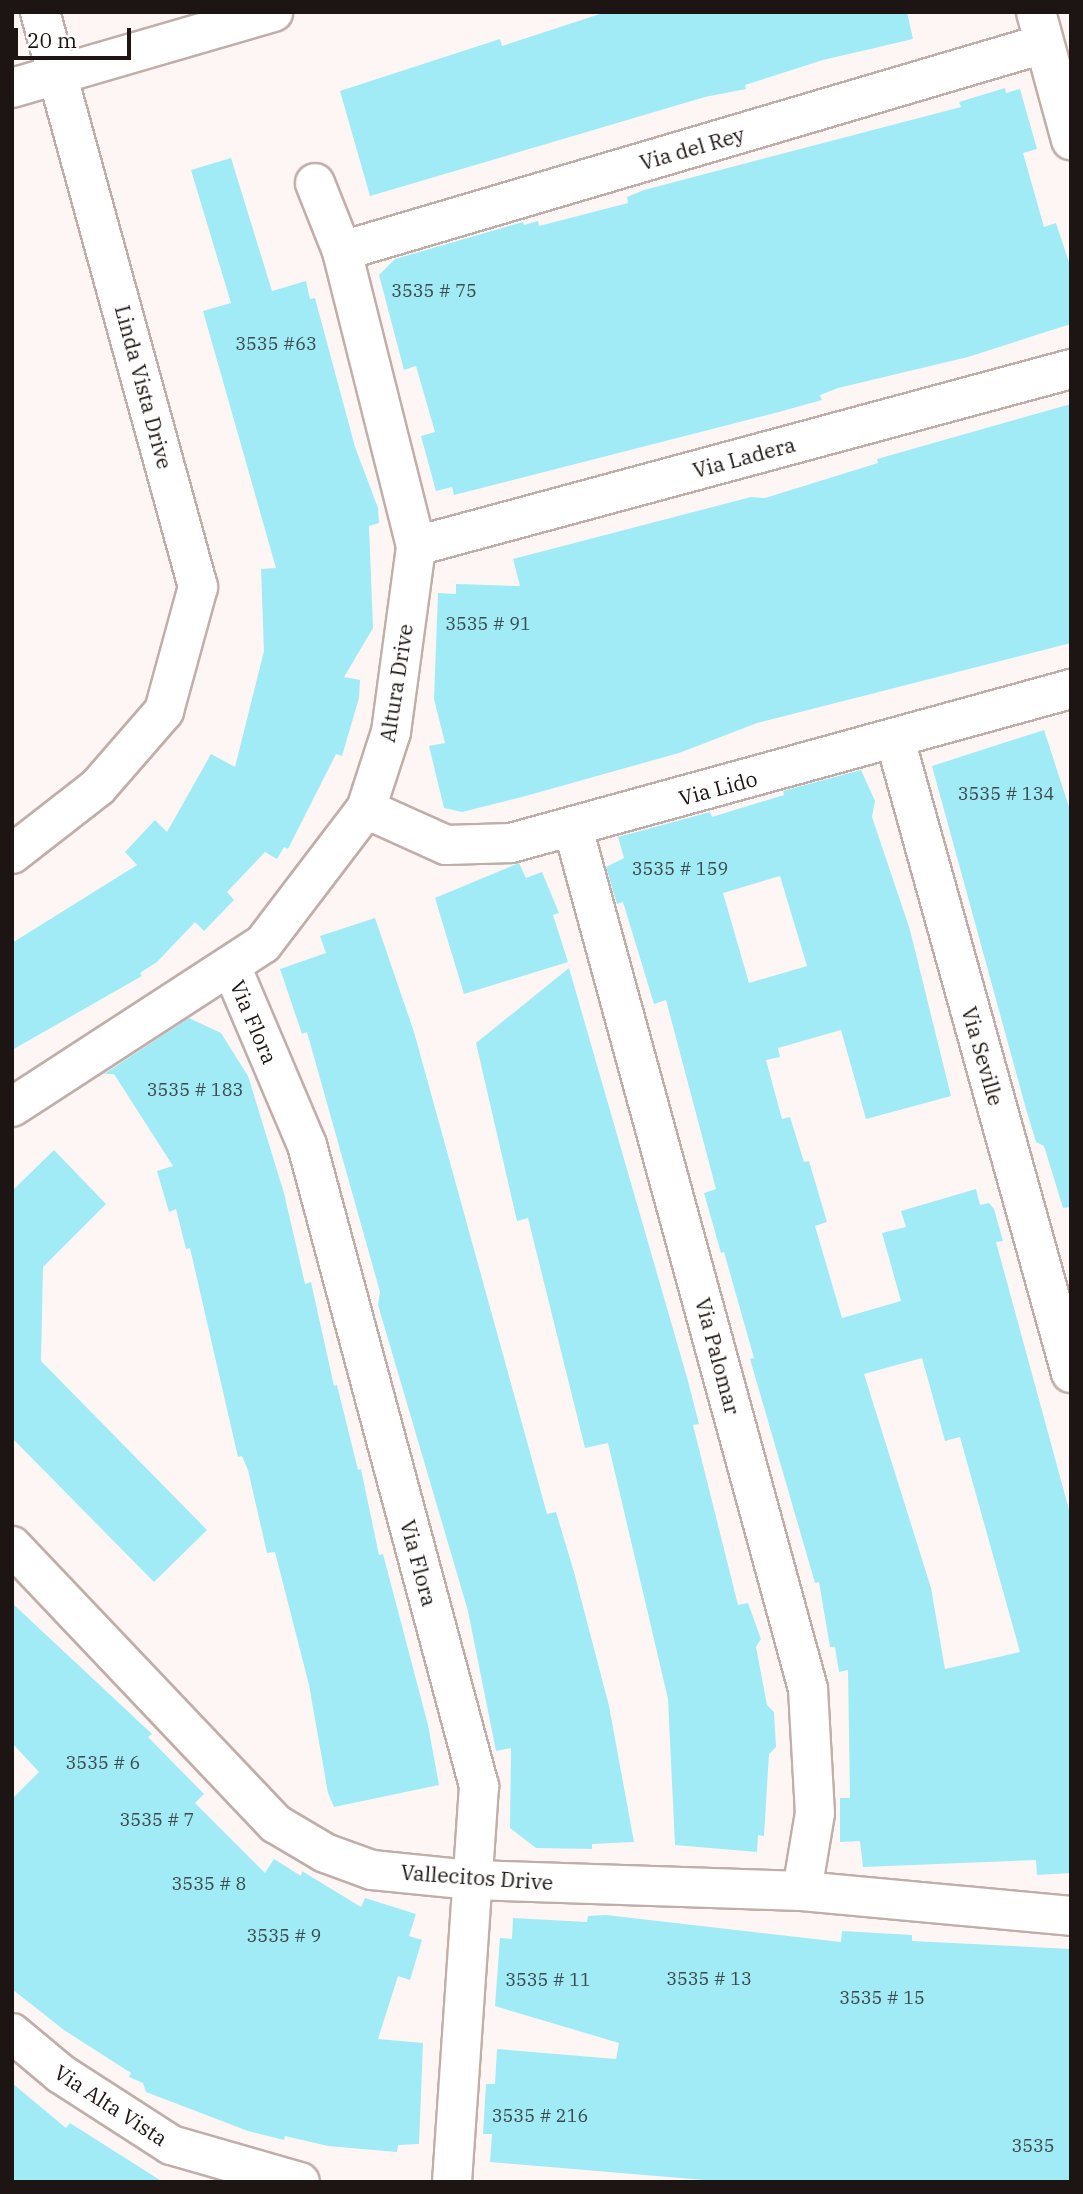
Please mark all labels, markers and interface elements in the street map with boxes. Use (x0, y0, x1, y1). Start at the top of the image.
scale bar (18, 14, 135, 58)
text: 20 m (27, 26, 77, 54)
street label: Via del Rey (637, 121, 747, 175)
house number: 3535 # 75 (391, 280, 477, 302)
street label: Linda Vista Drive (110, 302, 178, 472)
house number: 3535 #63 (235, 333, 317, 355)
street label: Via Ladera (690, 431, 798, 483)
house number: 3535 # 91 (445, 613, 531, 635)
street label: Altura Drive (374, 622, 418, 744)
street label: Via Lido (676, 765, 760, 811)
house number: 3535 # 134 (958, 783, 1054, 805)
house number: 3535 # 159 (632, 858, 728, 880)
street label: Via Flora (225, 976, 283, 1068)
street label: Via Seville (957, 1004, 1009, 1108)
house number: 3535 # 183 (147, 1079, 243, 1101)
street label: Via Palomar (690, 1295, 746, 1417)
street label: Via Flora (395, 1517, 443, 1609)
house number: 3535 # 6 (66, 1752, 140, 1774)
house number: 3535 # 7 (120, 1809, 194, 1831)
street label: Vallecitos Drive (400, 1859, 554, 1895)
house number: 3535 # 8 (172, 1873, 246, 1895)
house number: 3535 # 9 (247, 1925, 321, 1947)
house number: 3535 # 13 (666, 1968, 752, 1990)
house number: 3535 # 11 (505, 1969, 591, 1991)
house number: 3535 # 15 (839, 1987, 925, 2009)
street label: Via Alta Vista (50, 2059, 172, 2151)
house number: 3535 # 216 (492, 2105, 588, 2127)
house number: 3535 (1011, 2135, 1055, 2157)

